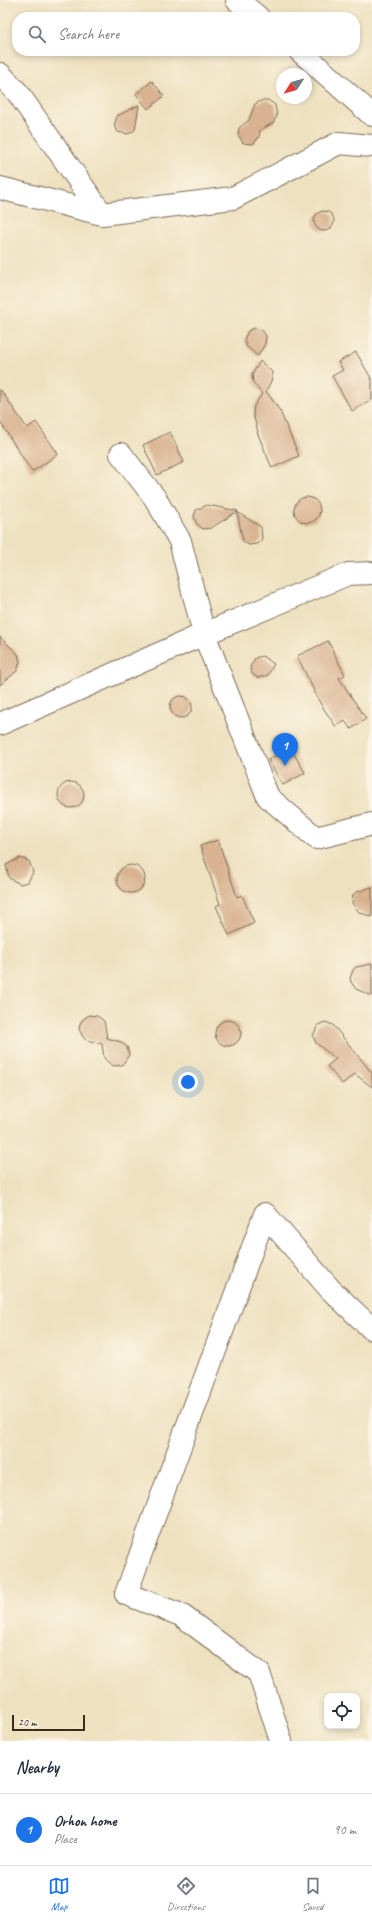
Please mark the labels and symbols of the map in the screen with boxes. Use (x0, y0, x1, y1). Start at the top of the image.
north arrow (276, 68, 312, 104)
pin: 1 (272, 733, 298, 766)
your location (178, 1072, 198, 1092)
scale bar (12, 1713, 85, 1732)

